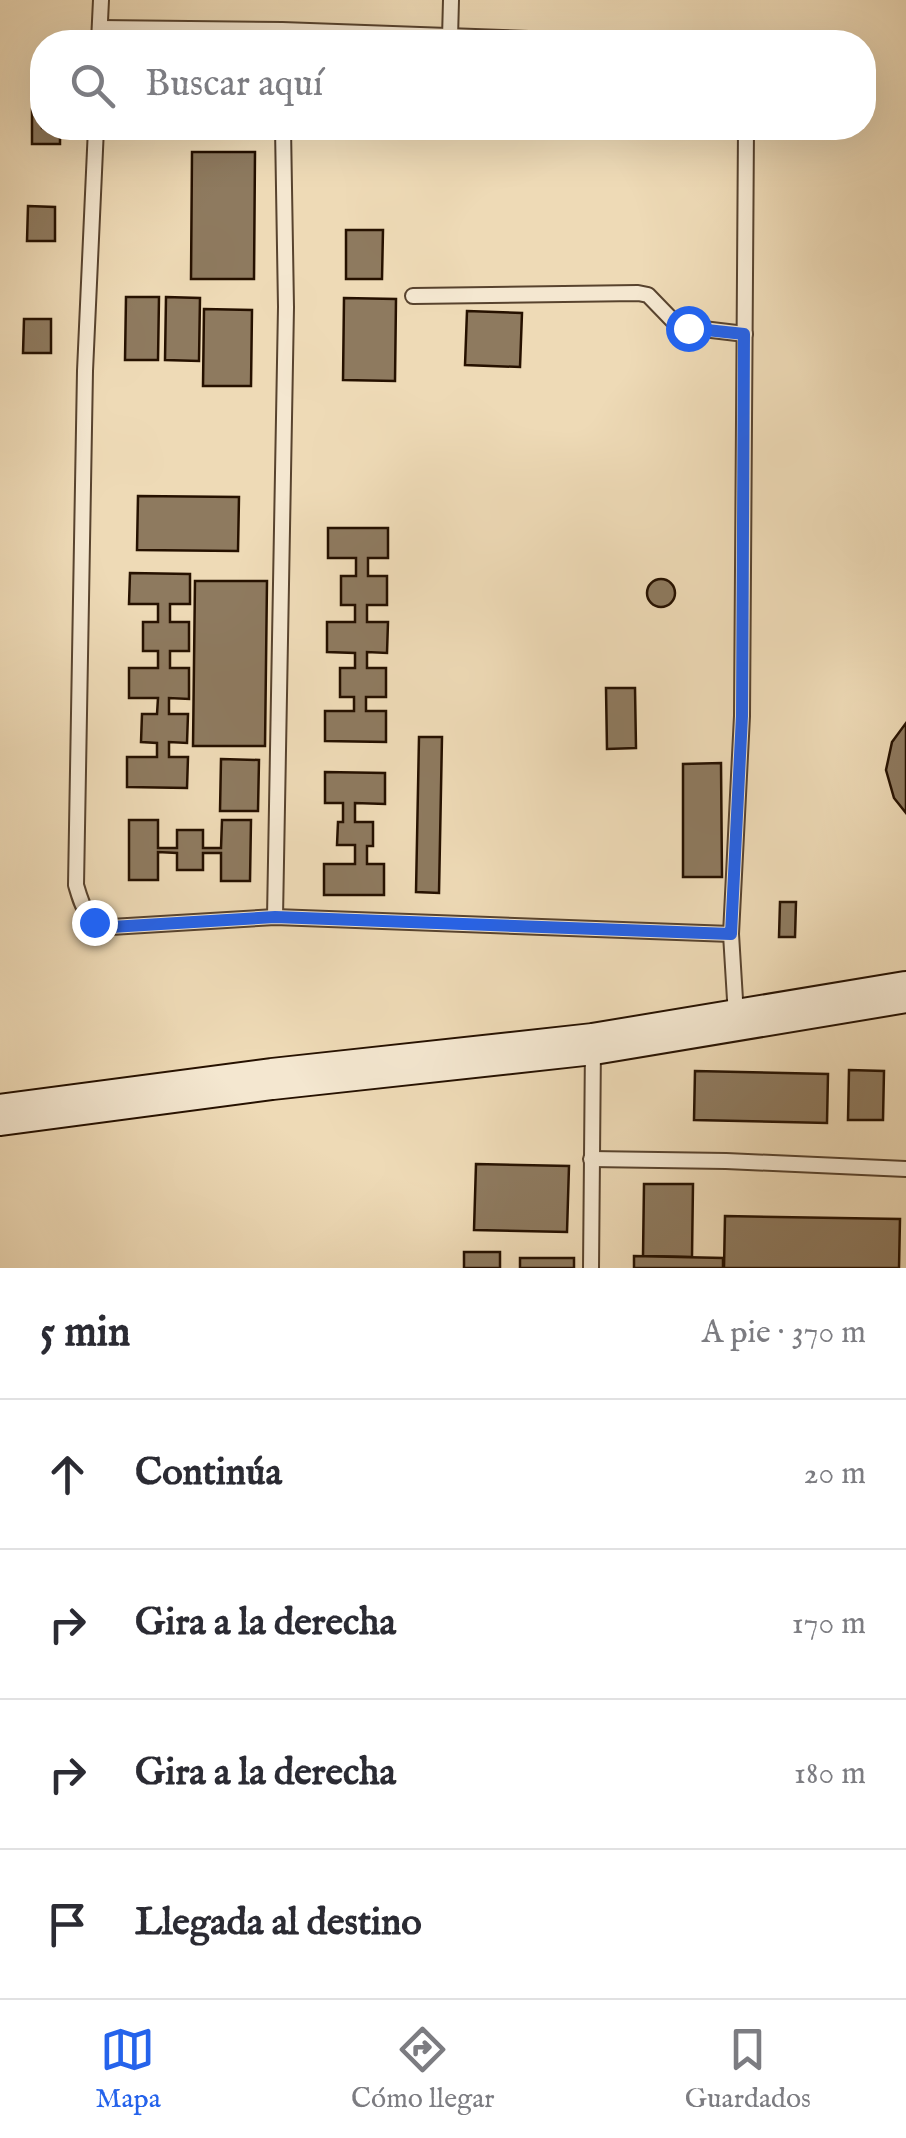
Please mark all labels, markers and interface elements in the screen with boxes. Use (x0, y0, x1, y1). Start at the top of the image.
search box (30, 30, 876, 140)
icon: search (65, 58, 120, 113)
text: Buscar aquí (145, 61, 323, 109)
route start (666, 306, 712, 352)
route end (72, 900, 118, 946)
text: 5 min (40, 1307, 130, 1360)
text: A pie · 370 m (702, 1313, 866, 1354)
icon: ahead (40, 1447, 95, 1502)
text: Continúa (135, 1450, 282, 1498)
text: 20 m (804, 1454, 866, 1495)
icon: right (40, 1597, 95, 1652)
text: Gira a la derecha (135, 1600, 396, 1648)
text: 170 m (792, 1604, 866, 1645)
icon: right (40, 1747, 95, 1802)
text: Gira a la derecha (135, 1750, 396, 1798)
text: 180 m (794, 1754, 866, 1795)
icon: arrive (40, 1897, 95, 1952)
text: Llegada al destino (135, 1900, 422, 1948)
tab: Mapa (95, 2022, 161, 2117)
tab: Cómo llegar (351, 2022, 495, 2117)
tab: Guardados (685, 2022, 811, 2117)

